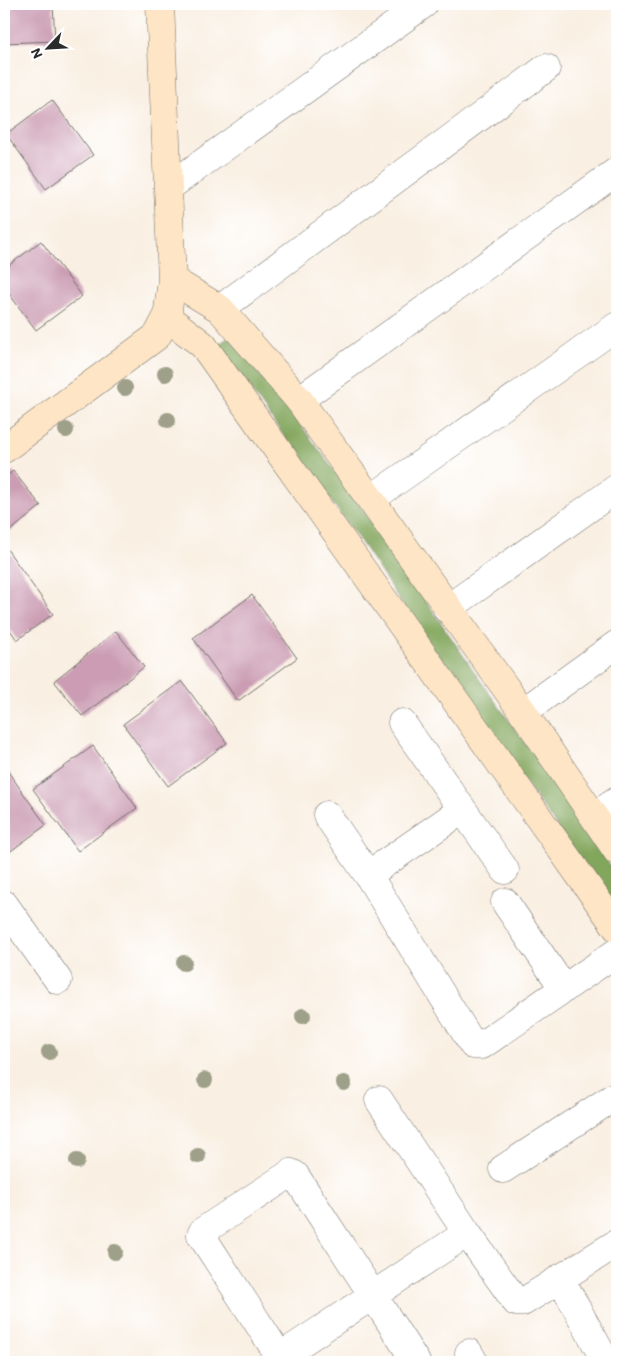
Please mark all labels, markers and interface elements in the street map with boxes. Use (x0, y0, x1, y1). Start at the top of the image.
north arrow (22, 22, 72, 72)
text: N (27, 45, 46, 61)

